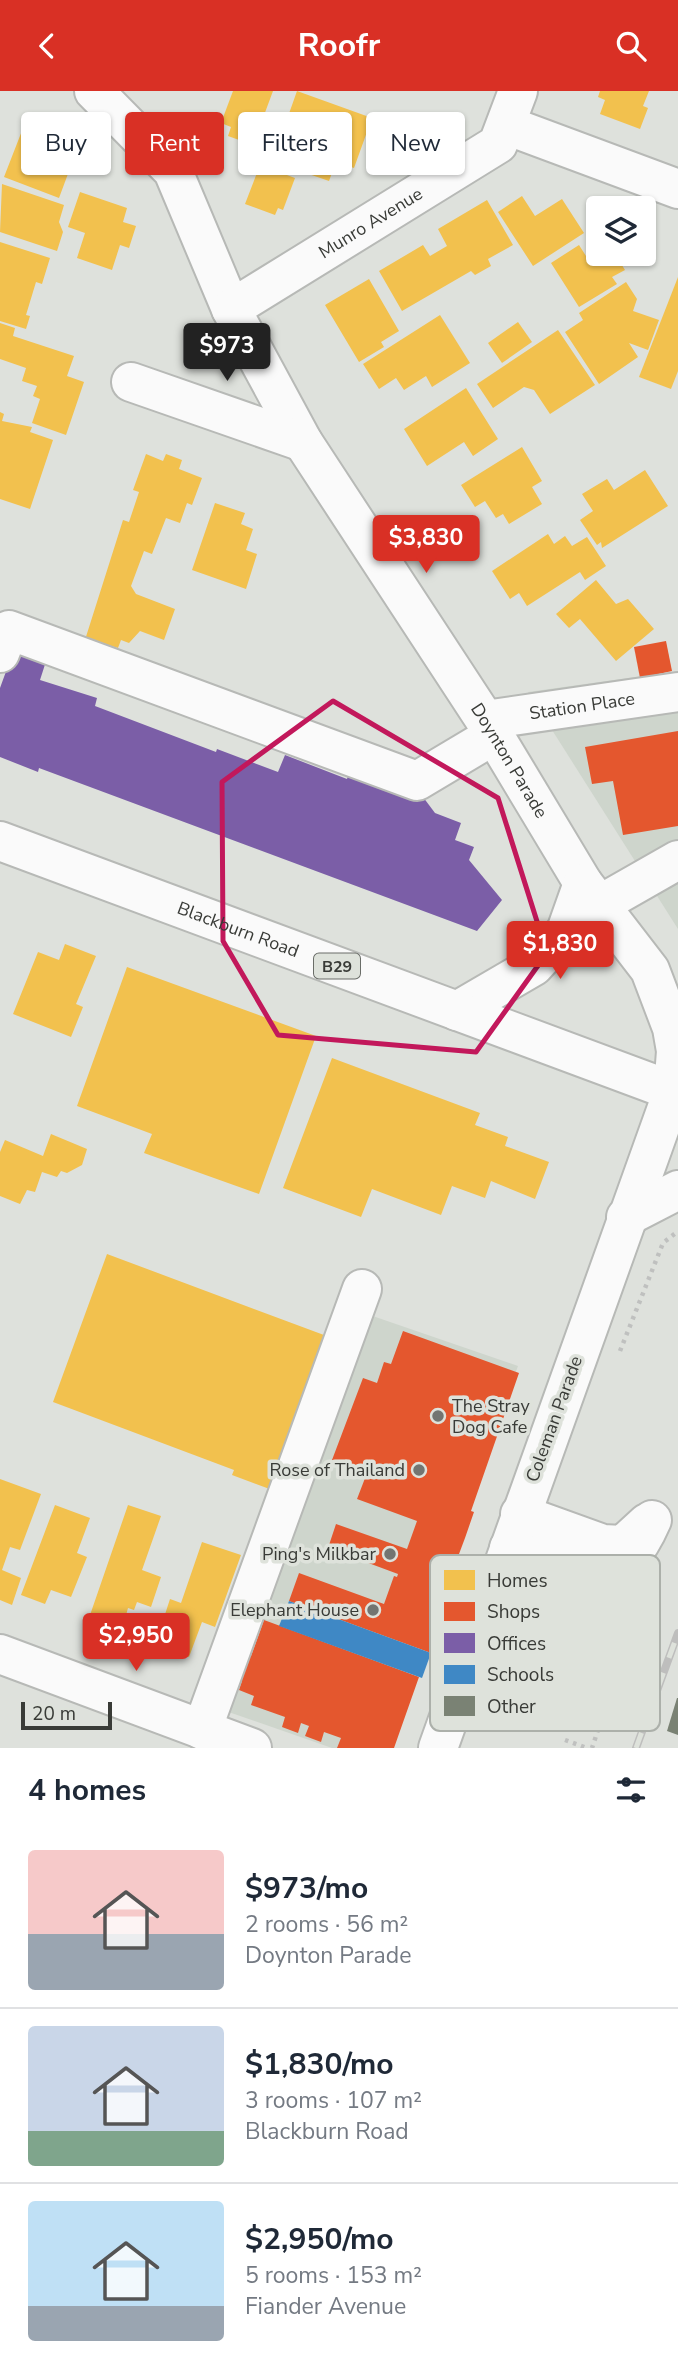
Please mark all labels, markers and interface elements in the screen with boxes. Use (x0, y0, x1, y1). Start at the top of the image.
text: Roofr (298, 24, 380, 67)
icon: back (28, 27, 66, 65)
icon: search (612, 27, 650, 65)
chip: Buy (21, 112, 111, 175)
chip: Rent (125, 112, 224, 175)
chip: Filters (238, 112, 352, 175)
chip: New (366, 112, 465, 175)
street label: Munro Avenue (314, 182, 427, 264)
map controls (586, 196, 656, 266)
button: layers (586, 196, 656, 266)
pin: $973 (186, 323, 268, 383)
text: $973 (199, 330, 255, 361)
pin: $3,830 (369, 515, 483, 575)
text: $3,830 (389, 522, 463, 553)
street label: Station Place (528, 686, 636, 725)
street label: Doynton Parade (465, 699, 553, 823)
street label: Blackburn Road (174, 896, 302, 963)
pin: $1,830 (503, 921, 617, 981)
text: $1,830 (523, 928, 597, 959)
road number: B29 (314, 953, 360, 979)
street label: Coleman Parade (520, 1353, 588, 1485)
place label: The Stray Dog Cafe (452, 1394, 530, 1439)
marker: The Stray Dog Cafe (430, 1408, 446, 1424)
place label: Rose of Thailand (269, 1458, 405, 1482)
marker: Rose of Thailand (411, 1462, 427, 1478)
place label: Ping's Milkbar (262, 1542, 377, 1566)
marker: Ping's Milkbar (382, 1546, 398, 1562)
legend (430, 1555, 660, 1731)
text: Homes (487, 1568, 548, 1594)
place label: Elephant House (230, 1598, 359, 1622)
text: Shops (487, 1599, 540, 1625)
marker: Elephant House (365, 1602, 381, 1618)
pin: $2,950 (79, 1613, 193, 1673)
text: $2,950 (99, 1620, 173, 1651)
text: Offices (487, 1631, 546, 1657)
text: Schools (487, 1662, 554, 1688)
text: Other (487, 1694, 536, 1720)
scale bar (21, 1699, 112, 1731)
text: 20 m (32, 1701, 76, 1727)
text: 4 homes (28, 1770, 146, 1811)
icon: filters (612, 1771, 650, 1809)
text: $973/mo (245, 1868, 368, 1909)
icon: home (84, 1878, 168, 1962)
text: 2 rooms · 56 m² (245, 1909, 408, 1940)
text: Doynton Parade (245, 1940, 411, 1971)
text: $1,830/mo (245, 2044, 394, 2085)
icon: home (84, 2054, 168, 2138)
text: 3 rooms · 107 m² (245, 2085, 422, 2116)
text: Blackburn Road (245, 2116, 409, 2147)
text: $2,950/mo (245, 2219, 394, 2260)
icon: home (84, 2229, 168, 2313)
text: 5 rooms · 153 m² (245, 2260, 422, 2291)
text: Fiander Avenue (245, 2291, 406, 2322)

